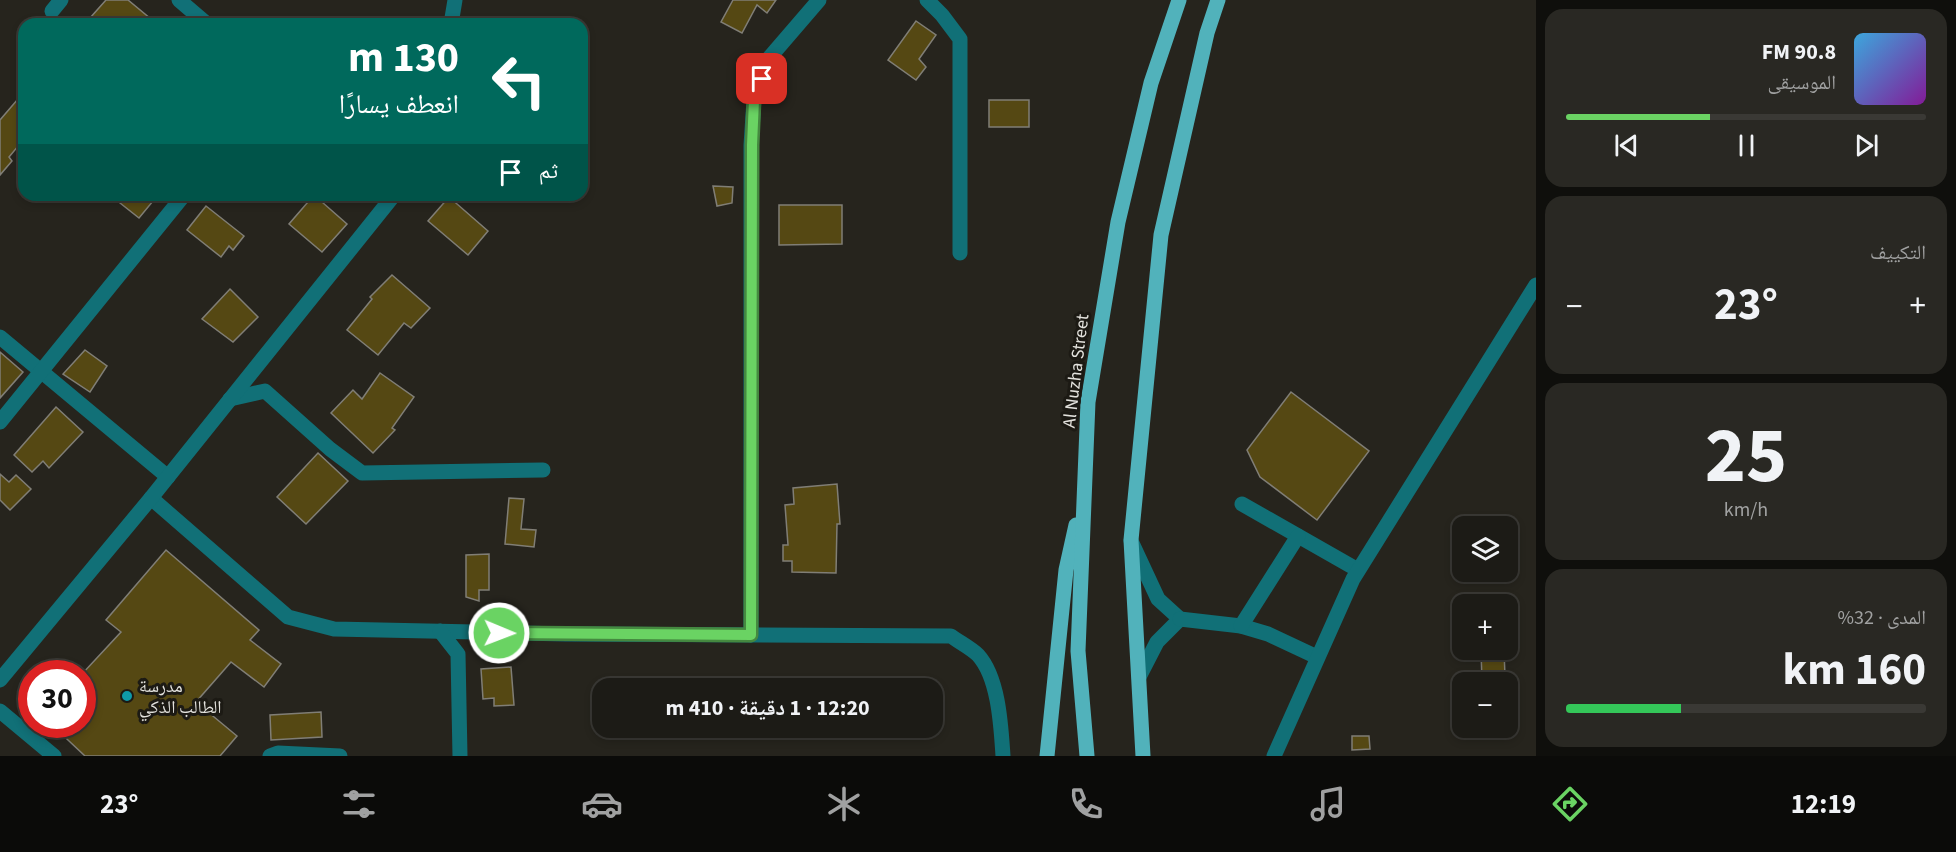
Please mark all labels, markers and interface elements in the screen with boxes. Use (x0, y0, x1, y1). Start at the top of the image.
text: 130 m (348, 28, 459, 88)
text: 90.8 FM (1762, 36, 1836, 68)
icon: left (480, 42, 558, 120)
pin (736, 53, 787, 104)
icon: arrive (745, 62, 778, 95)
text: الموسيقى (1768, 69, 1836, 97)
text: انعطف يسارًا (339, 85, 459, 124)
icon: previous (1610, 129, 1643, 162)
icon: pause (1730, 129, 1763, 162)
icon: next (1850, 129, 1883, 162)
text: ثم (539, 155, 558, 187)
icon: arrive (494, 156, 527, 189)
text: التكييف (1870, 239, 1926, 267)
text: 23° (1714, 273, 1778, 337)
text: − (1566, 283, 1582, 330)
text: + (1910, 283, 1926, 330)
street label: Al Nuzha Street (1057, 313, 1095, 429)
text: 25 (1705, 401, 1787, 512)
text: km/h (1724, 496, 1768, 524)
map controls (1452, 516, 1518, 738)
button: layers (1452, 516, 1518, 582)
button: + (1452, 594, 1518, 660)
position arrow (467, 601, 531, 665)
text: المدى · 32% (1838, 604, 1926, 632)
text: 160 km (1782, 638, 1926, 702)
speed limit sign: 30 (18, 660, 96, 738)
button: − (1452, 672, 1518, 738)
place label: مدرسة الطالب الذكي (139, 674, 222, 721)
marker: مدرسة الطالب الذكي (120, 689, 134, 703)
text: 12:20 · 1 دقيقة · 410 m (665, 692, 870, 724)
icon: filters (338, 783, 380, 825)
icon: car (581, 783, 623, 825)
icon: climate (823, 783, 865, 825)
icon: phone (1065, 783, 1107, 825)
icon: music (1307, 783, 1349, 825)
icon: directions (1549, 783, 1591, 825)
text: 23° (100, 785, 138, 824)
text: 12:19 (1791, 785, 1856, 824)

